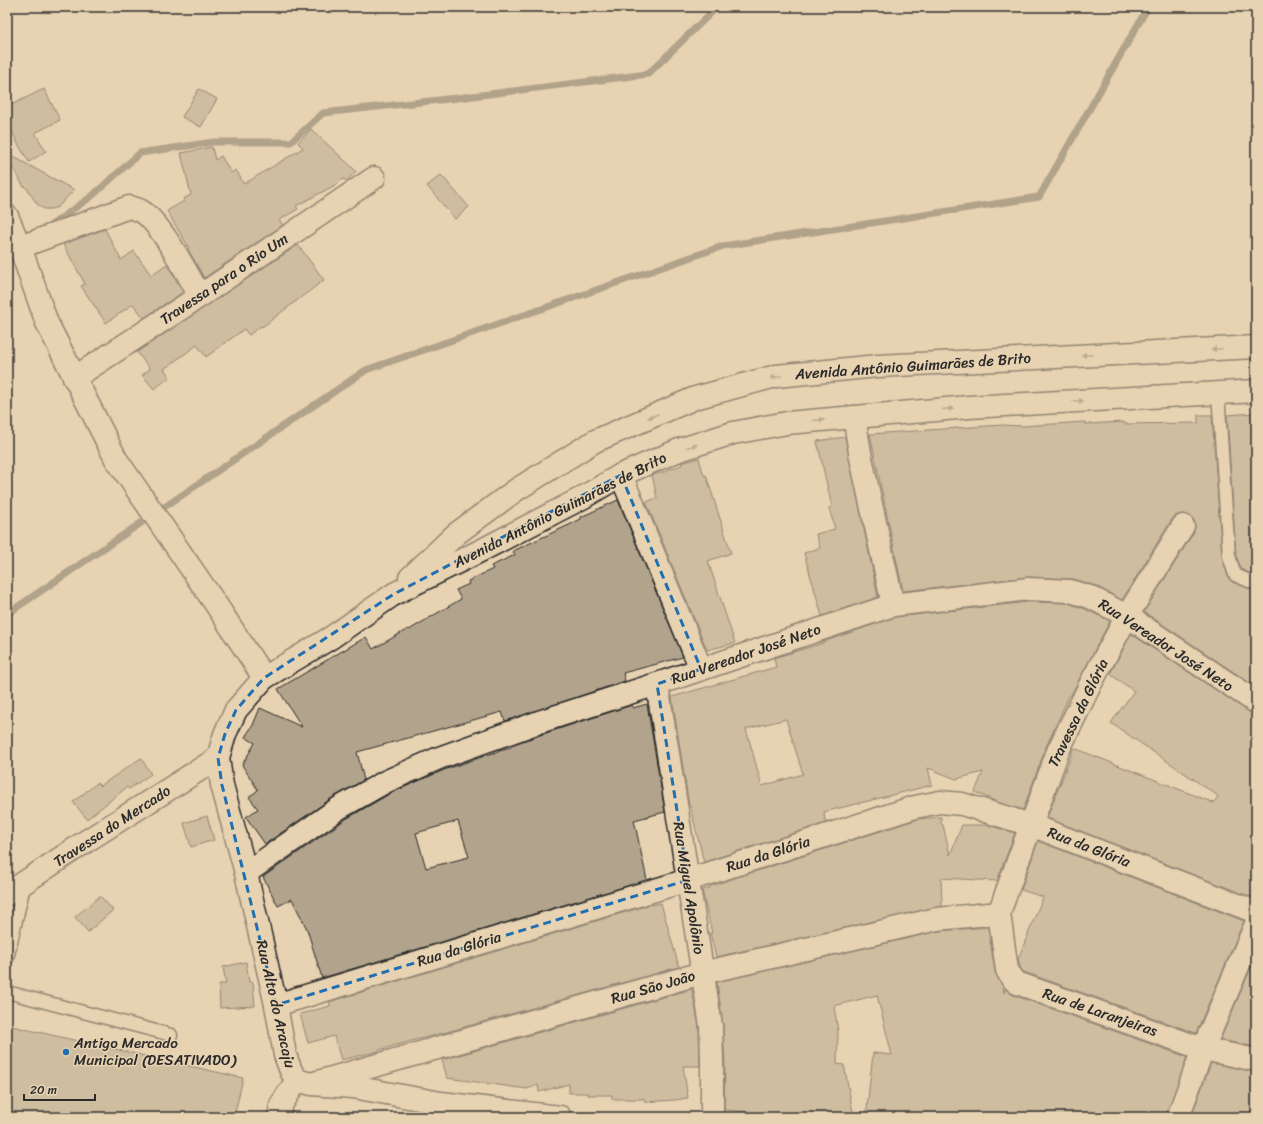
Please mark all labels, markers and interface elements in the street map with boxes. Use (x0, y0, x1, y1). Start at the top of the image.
street label: Travessa para o Rio Um (154, 226, 294, 332)
street label: Avenida Antônio Guimarães de Brito (793, 345, 1032, 387)
one-way arrow (1211, 345, 1223, 352)
one-way arrow (1080, 352, 1093, 358)
one-way arrow (770, 374, 782, 380)
one-way arrow (1072, 398, 1085, 404)
one-way arrow (942, 406, 954, 412)
one-way arrow (647, 413, 658, 419)
one-way arrow (813, 417, 825, 424)
one-way arrow (686, 443, 698, 449)
street label: Avenida Antônio Guimarães de Brito (448, 445, 672, 576)
street label: Rua Vereador José Neto (1093, 591, 1239, 699)
street label: Rua Vereador José Neto (668, 616, 825, 692)
street label: Travessa da Glória (1040, 654, 1116, 772)
street label: Travessa do Mercado (48, 778, 176, 874)
street label: Rua da Glória (1044, 819, 1135, 875)
street label: Rua Miguel Apolônio (666, 820, 712, 957)
street label: Rua da Glória (723, 828, 814, 880)
street label: Rua da Glória (414, 924, 505, 974)
street label: Rua Alto do Aracaju (249, 937, 303, 1071)
street label: Rua São João (608, 962, 699, 1011)
street label: Rua de Laranjeiras (1039, 980, 1162, 1044)
place label: Antigo Mercado Municipal (DESATIVADO) (73, 1030, 237, 1073)
marker: Antigo Mercado Municipal (DESATIVADO) (61, 1047, 71, 1057)
scale bar (24, 1076, 95, 1102)
text: 20 m (30, 1079, 57, 1101)

